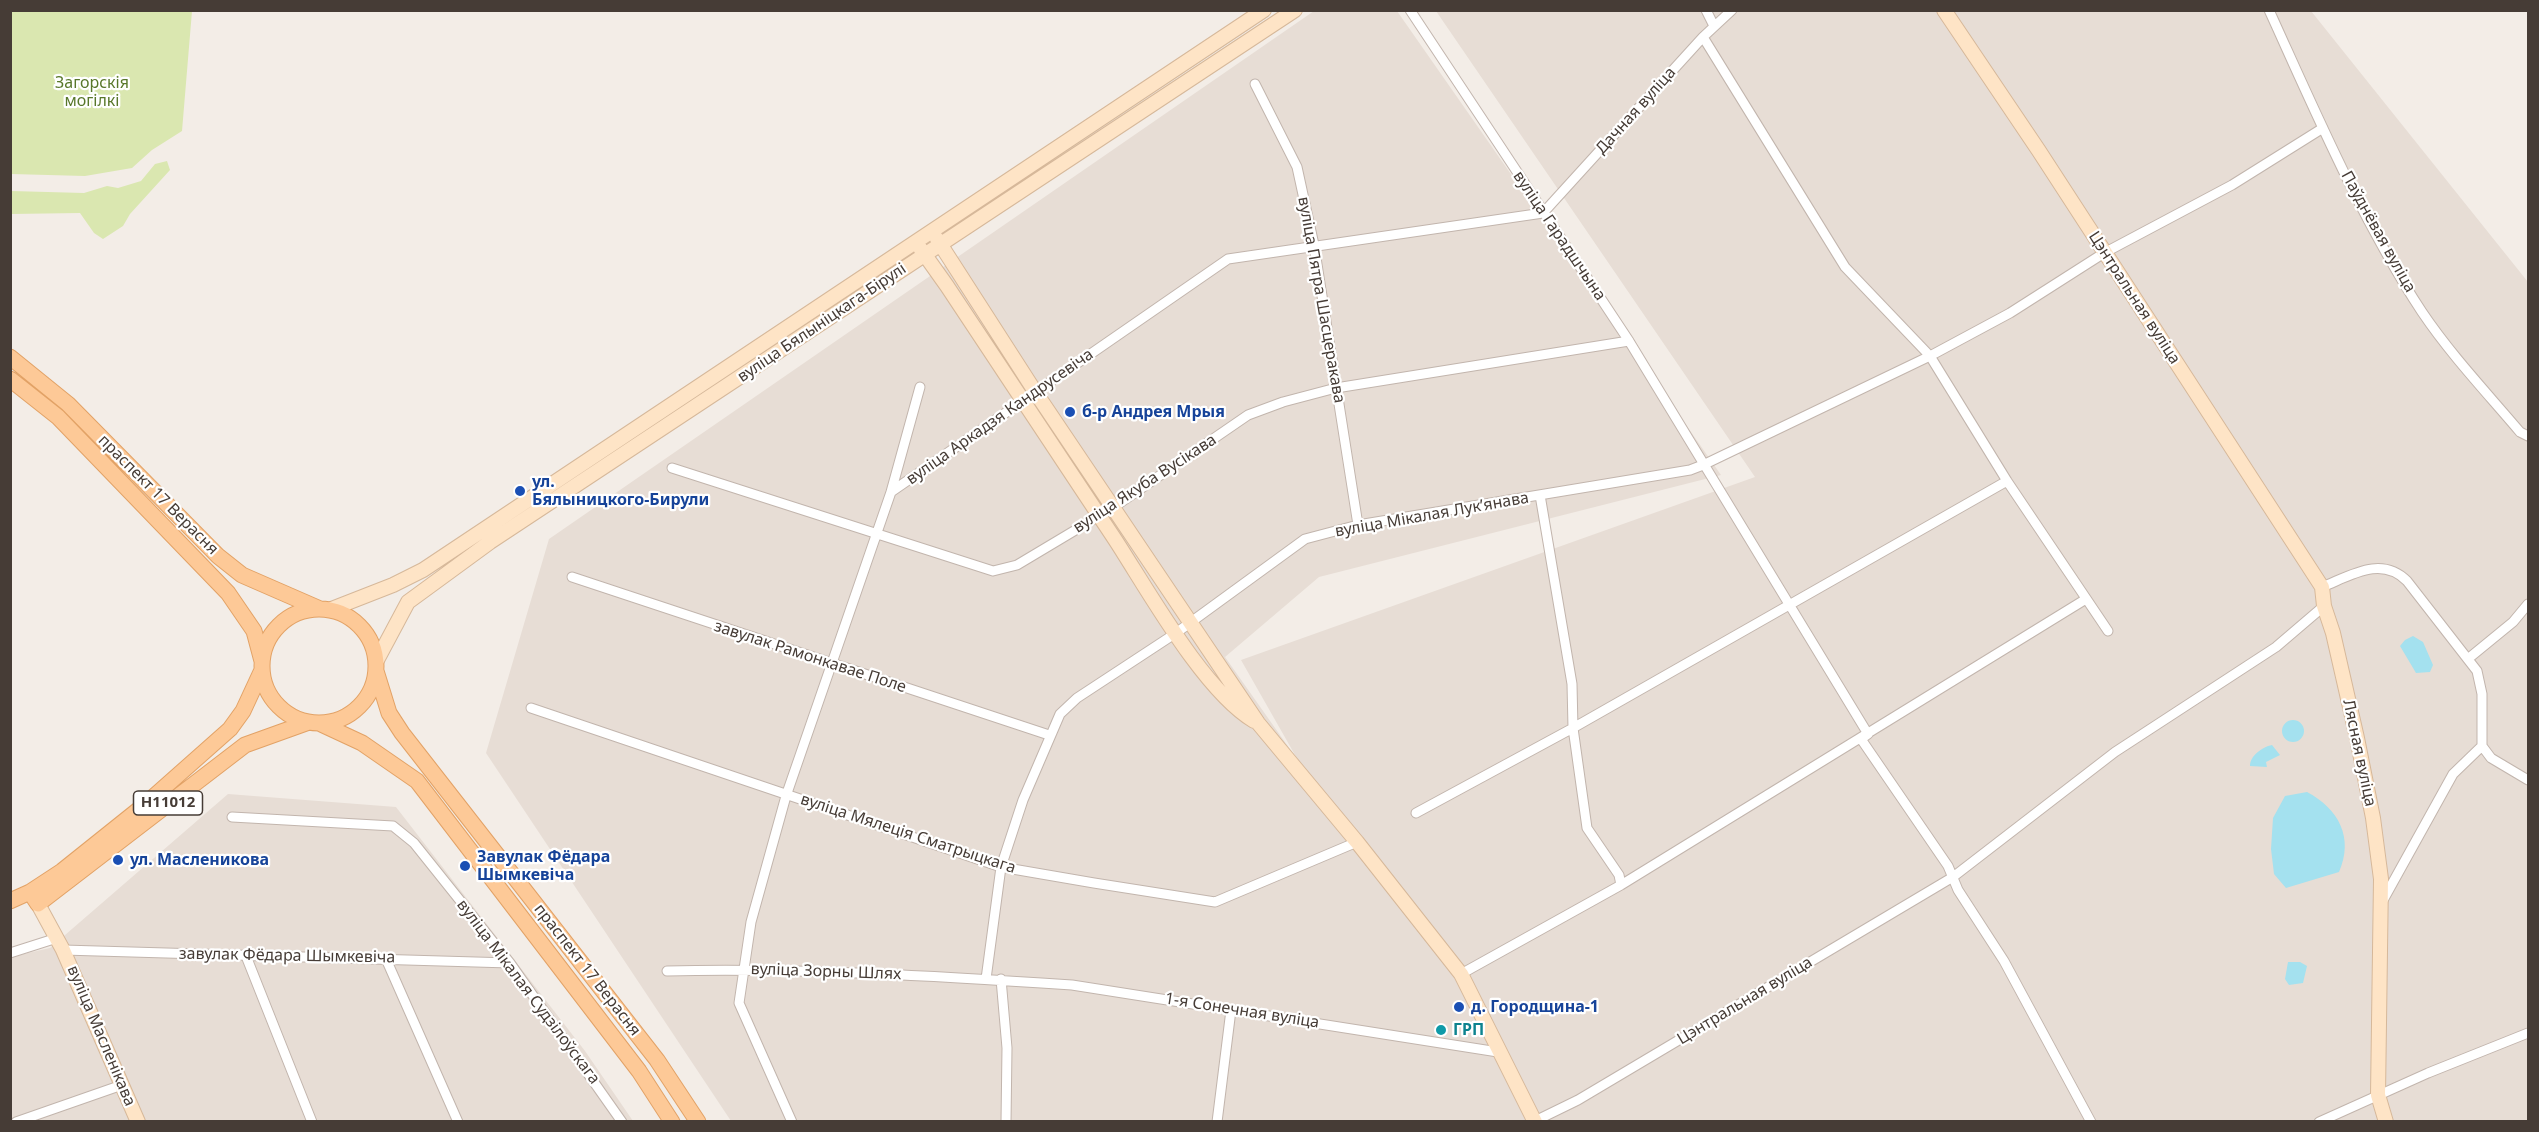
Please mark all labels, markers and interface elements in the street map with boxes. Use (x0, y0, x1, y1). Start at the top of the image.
street label: Дачная вуліца (1592, 64, 1680, 158)
park label: Загорскія могілкі (55, 73, 129, 111)
street label: вуліца Гарадшчына (1509, 168, 1609, 304)
street label: Паўднёвая вуліца (2337, 168, 2419, 296)
street label: вуліца Пятра Шасцеракава (1293, 195, 1349, 405)
street label: Цэнтральная вуліца (2084, 228, 2184, 368)
street label: вуліца Бялыніцкага-Бірулі (734, 259, 910, 387)
street label: вуліца Аркадзя Кандрусевіча (903, 345, 1097, 489)
place label: б-р Андрея Мрыя (1082, 402, 1225, 422)
marker: б-р Андрея Мрыя (1063, 405, 1077, 419)
street label: вуліца Якуба Вусікава (1070, 430, 1220, 538)
street label: праспект 17 Верасня (94, 431, 222, 559)
place label: ул. Бялыницкого-Бирули (532, 472, 709, 510)
marker: ул. Бялыницкого-Бирули (513, 484, 527, 498)
street label: вуліца Мікалая Лукʼянава (1334, 488, 1530, 542)
street label: завулак Рамонкавае Поле (711, 617, 909, 697)
street label: Лясная вуліца (2338, 698, 2380, 808)
street label: вуліца Мялеція Сматрыцкага (798, 790, 1018, 878)
road number: Н11012 (134, 791, 202, 815)
place label: Завулак Фёдара Шымкевіча (477, 847, 610, 885)
place label: ул. Масленикова (130, 850, 269, 870)
marker: ул. Масленикова (111, 853, 125, 867)
marker: Завулак Фёдара Шымкевіча (458, 859, 472, 873)
street label: вуліца Мікалая Судзілоўскага (452, 896, 604, 1088)
street label: праспект 17 Верасня (530, 900, 644, 1040)
street label: завулак Фёдара Шымкевіча (179, 945, 395, 967)
street label: Цэнтральная вуліца (1674, 953, 1816, 1049)
street label: вуліца Зорны Шлях (750, 960, 902, 984)
street label: вуліца Масленікава (63, 963, 139, 1109)
street label: 1-я Сонечная вуліца (1164, 989, 1320, 1033)
place label: д. Городщина-1 (1471, 997, 1599, 1017)
marker: д. Городщина-1 (1452, 1000, 1466, 1014)
place label: ГРП (1453, 1020, 1484, 1040)
marker: ГРП (1434, 1023, 1448, 1037)

